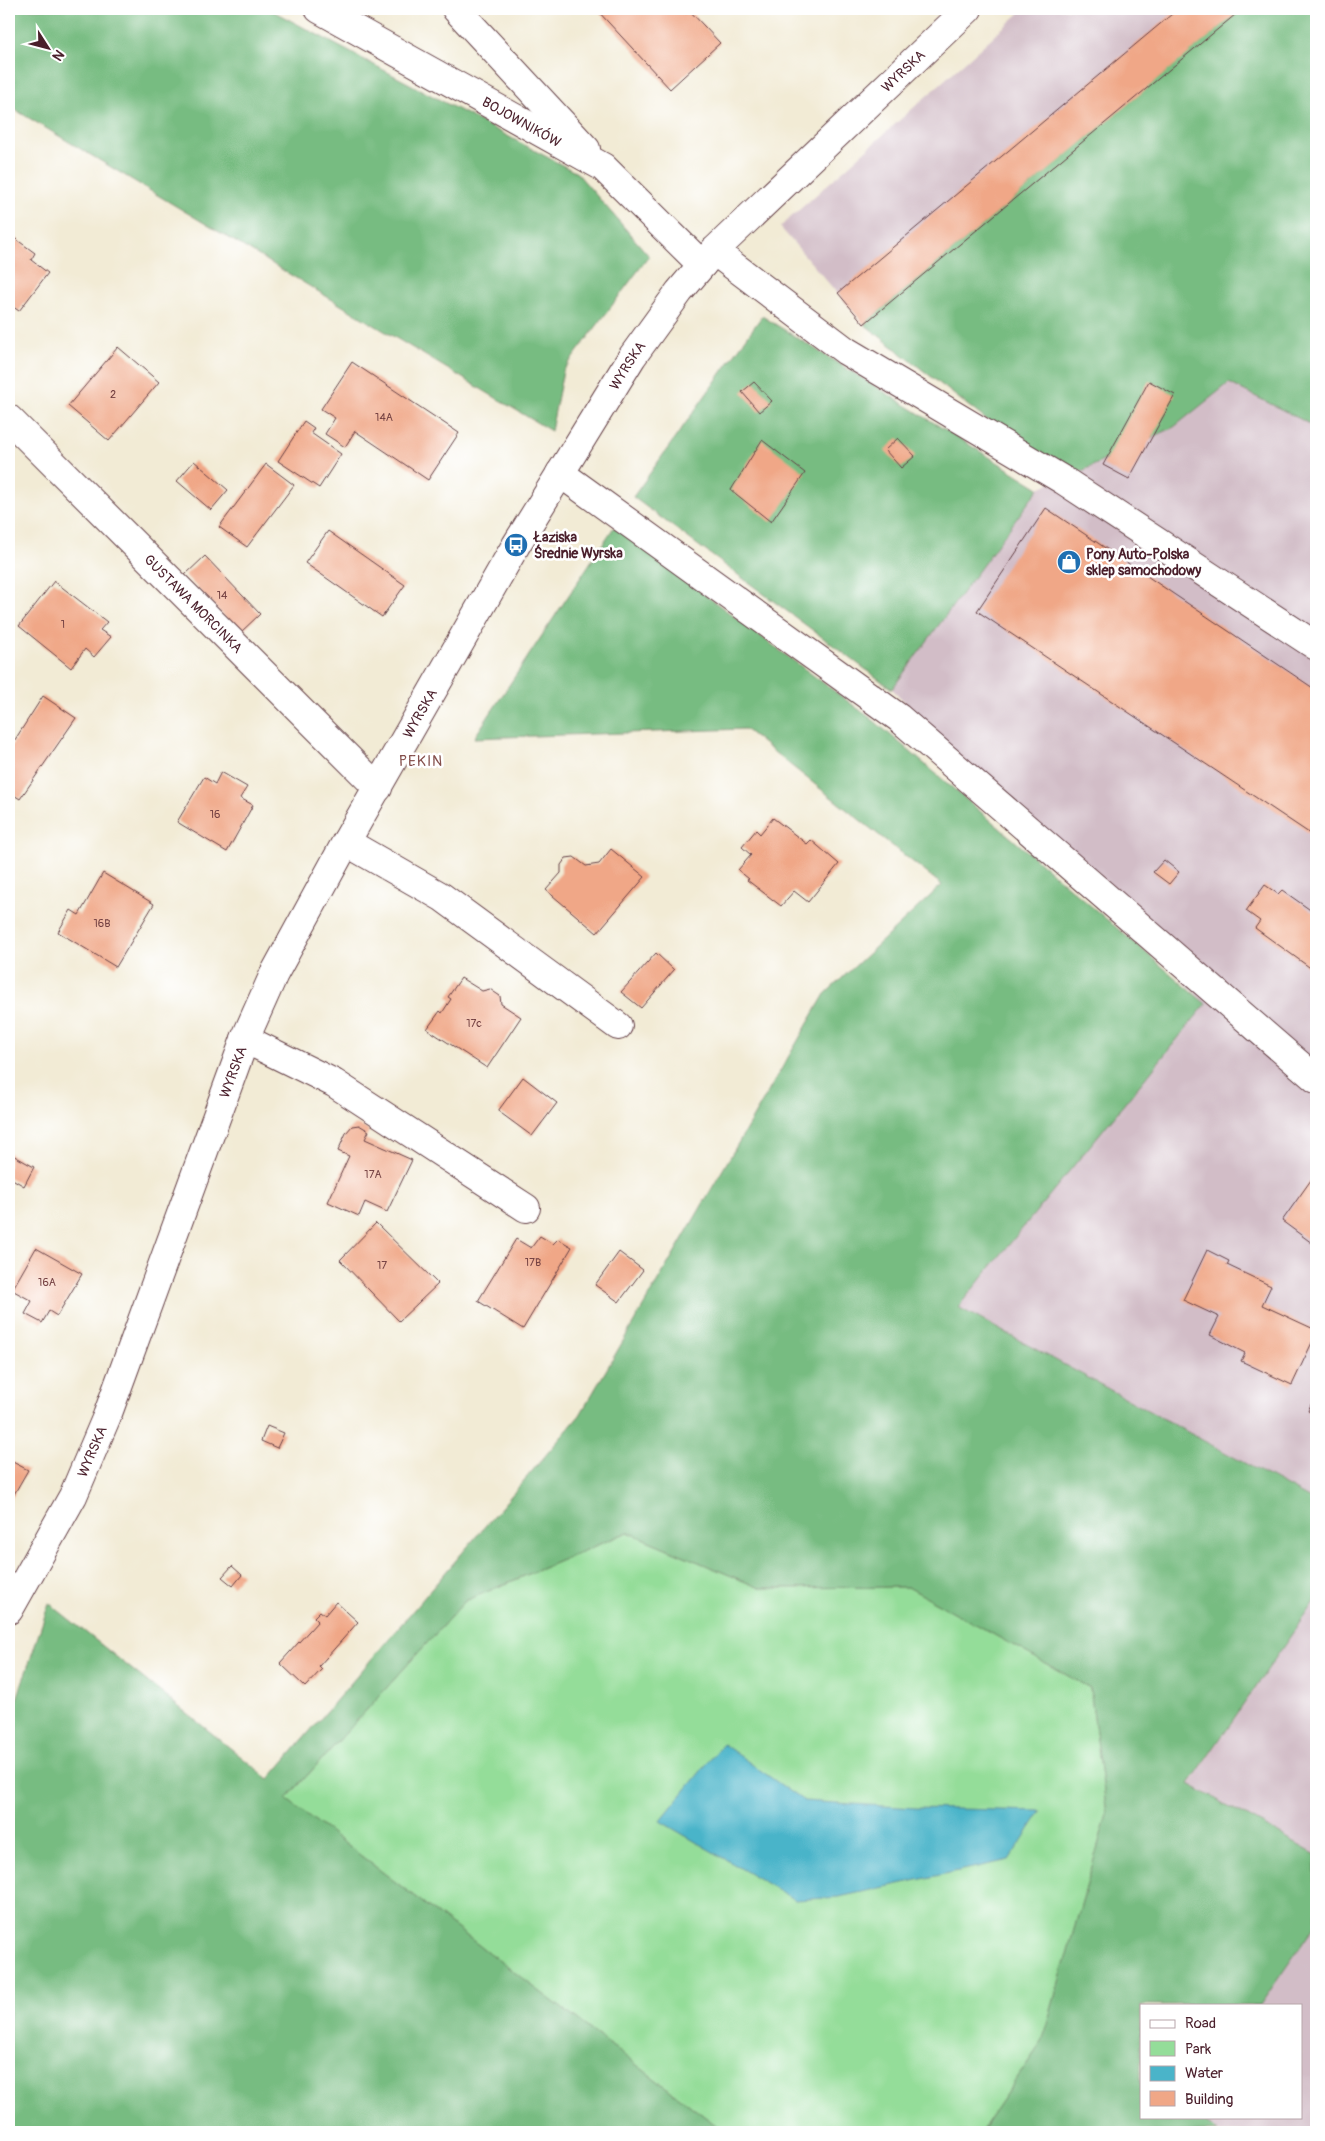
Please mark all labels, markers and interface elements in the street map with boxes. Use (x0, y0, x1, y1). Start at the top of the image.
north arrow (22, 22, 72, 72)
street label: WYRSKA (878, 46, 928, 96)
text: N (48, 47, 68, 64)
street label: BOJOWNIKÓW (479, 93, 564, 151)
street label: WYRSKA (605, 338, 649, 393)
house number: 2 (110, 388, 116, 401)
house number: 14A (375, 411, 393, 424)
place label: Łaziska Średnie Wyrska (532, 529, 623, 562)
bus stop icon: Łaziska Średnie Wyrska (503, 532, 529, 558)
place label: Pony Auto-Polska sklep samochodowy (1086, 546, 1201, 579)
shop icon: Pony Auto-Polska sklep samochodowy (1056, 549, 1082, 575)
street label: GUSTAWA MORCINKA (141, 551, 246, 656)
house number: 14 (217, 589, 228, 602)
house number: 1 (61, 618, 65, 631)
street label: WYRSKA (399, 686, 440, 741)
district label: PEKIN (399, 752, 443, 771)
house number: 16 (210, 808, 220, 821)
house number: 16B (94, 917, 110, 930)
house number: 17c (466, 1017, 482, 1030)
street label: WYRSKA (216, 1044, 250, 1100)
house number: 17A (364, 1168, 382, 1181)
house number: 17B (525, 1256, 541, 1269)
house number: 17 (377, 1259, 387, 1272)
house number: 16A (38, 1276, 56, 1289)
street label: WYRSKA (74, 1423, 110, 1480)
legend (1140, 2004, 1302, 2118)
text: Road (1185, 2014, 1216, 2033)
text: Park (1185, 2040, 1212, 2059)
text: Water (1185, 2064, 1224, 2083)
text: Building (1185, 2090, 1233, 2109)

